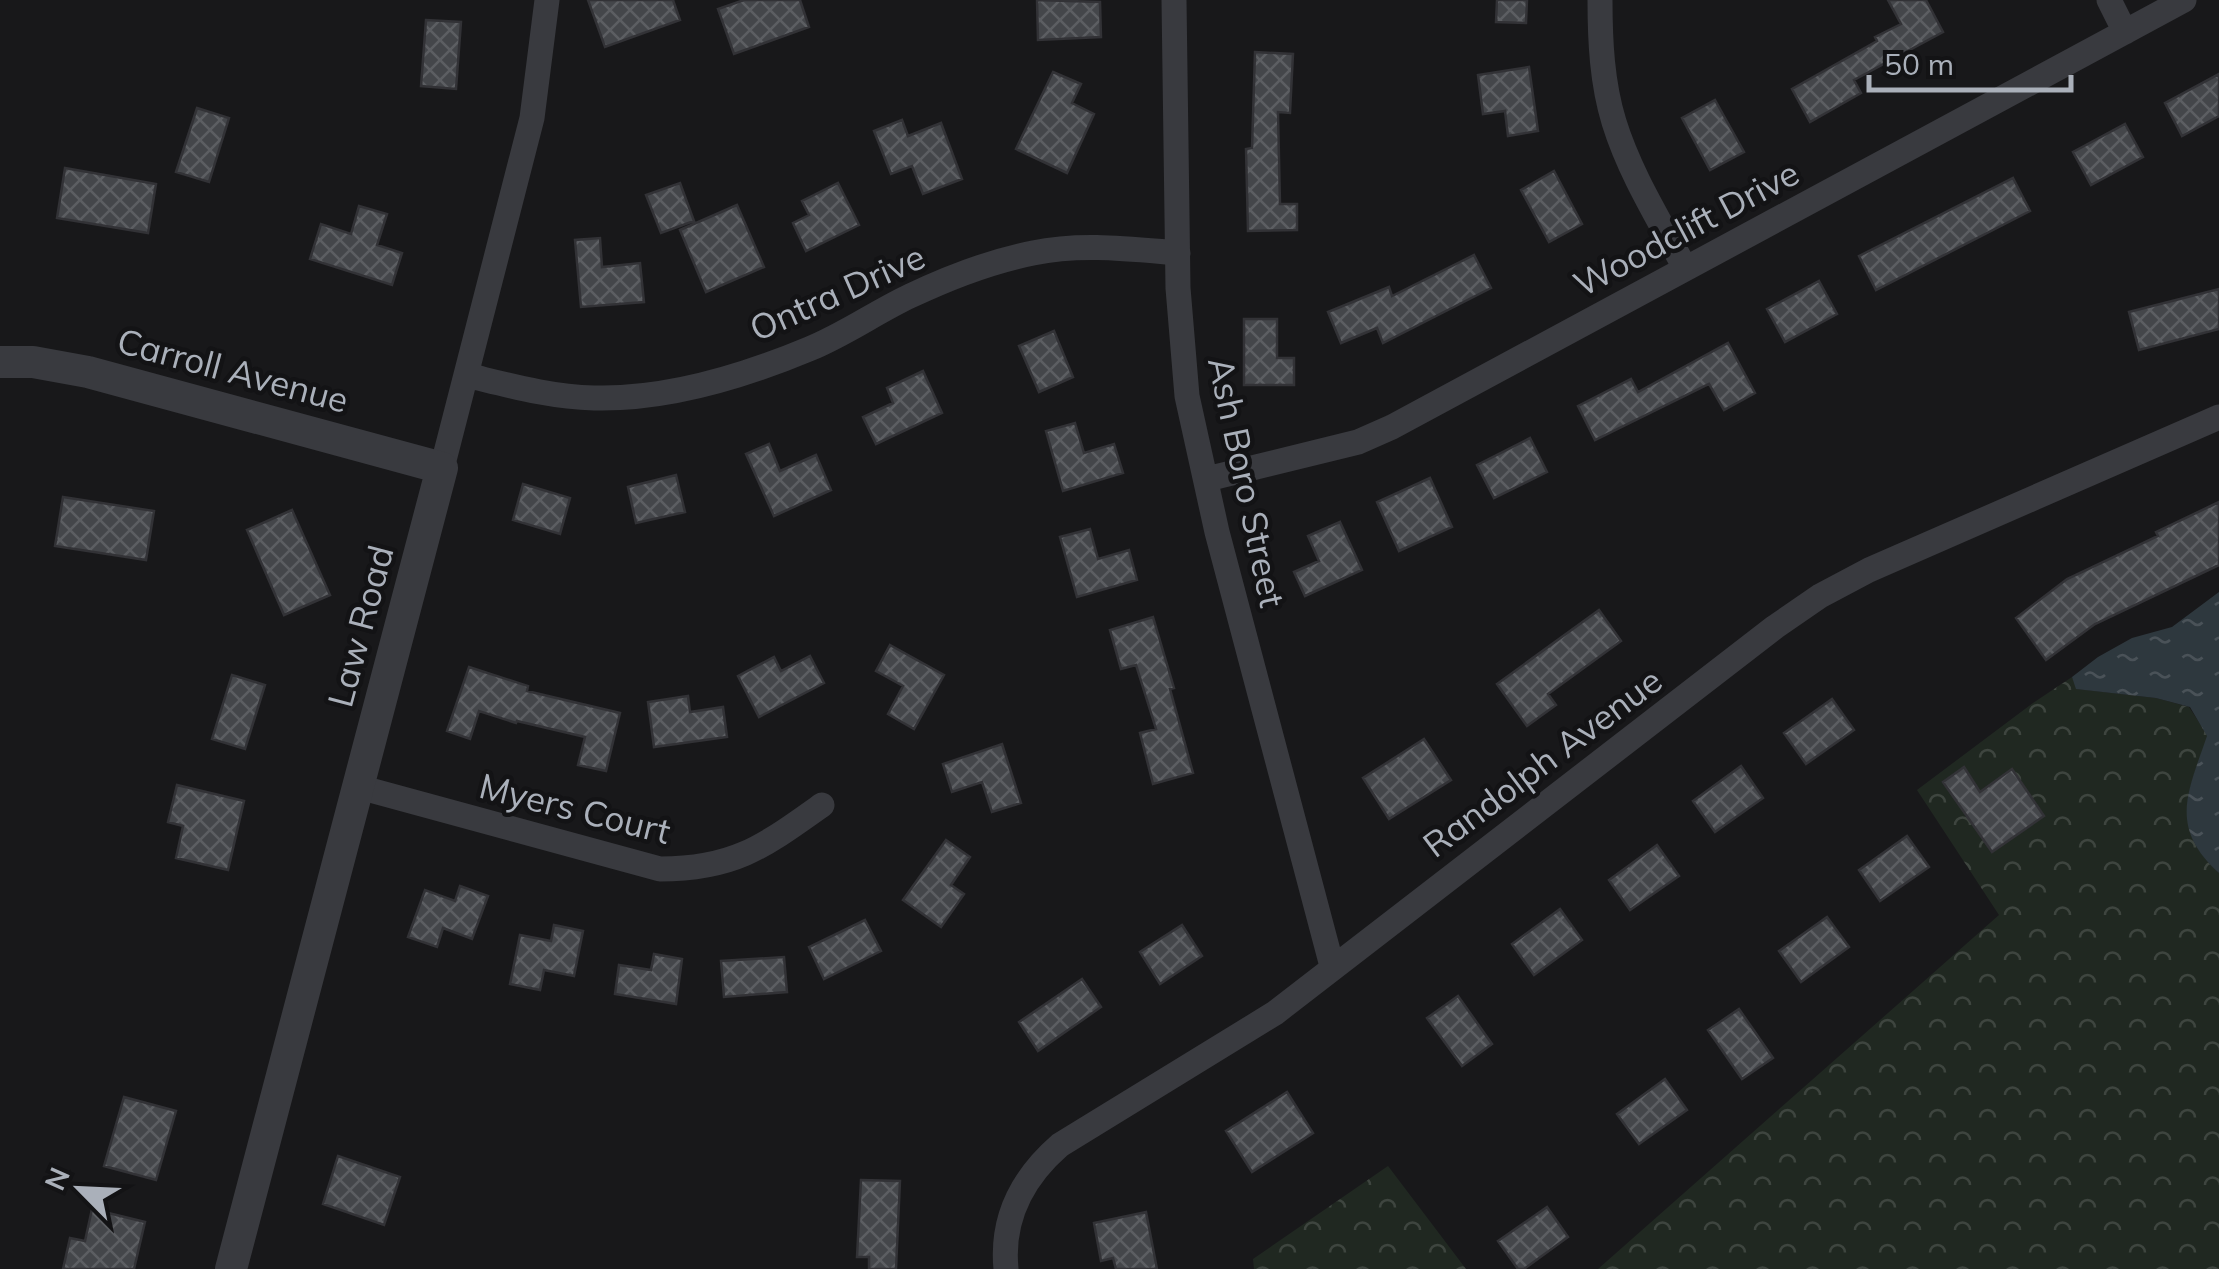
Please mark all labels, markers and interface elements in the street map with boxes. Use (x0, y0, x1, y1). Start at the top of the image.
scale bar (1869, 30, 2072, 92)
text: 50 m (1884, 45, 1954, 83)
street label: Woodclift Drive (1566, 150, 1806, 306)
street label: Ontra Drive (743, 234, 931, 350)
street label: Carroll Avenue (113, 318, 353, 422)
street label: Ash Boro Street (1199, 353, 1295, 611)
street label: Law Road (317, 540, 403, 712)
street label: Randolph Avenue (1414, 658, 1670, 866)
street label: Myers Court (475, 763, 675, 853)
north arrow (30, 1139, 130, 1239)
text: N (36, 1162, 77, 1195)

